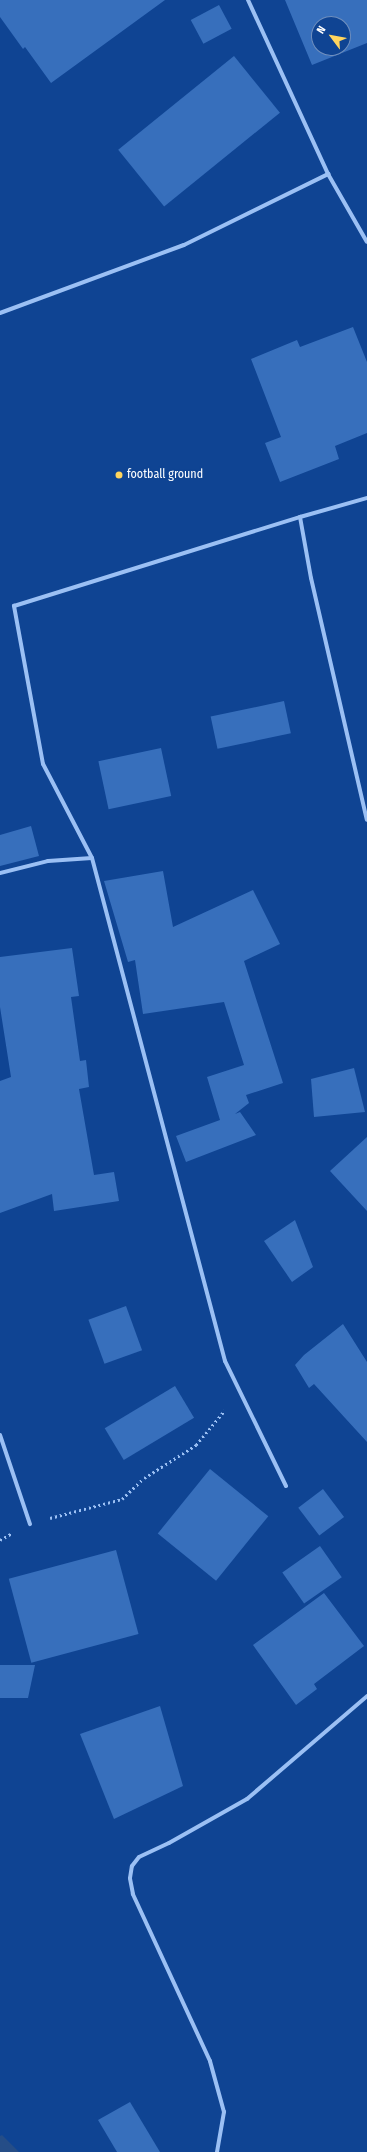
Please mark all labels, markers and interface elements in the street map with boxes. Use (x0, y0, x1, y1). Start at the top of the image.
north arrow (311, 16, 351, 56)
text: N (314, 24, 329, 36)
place label: football ground (127, 468, 203, 482)
marker: football ground (114, 470, 124, 480)

